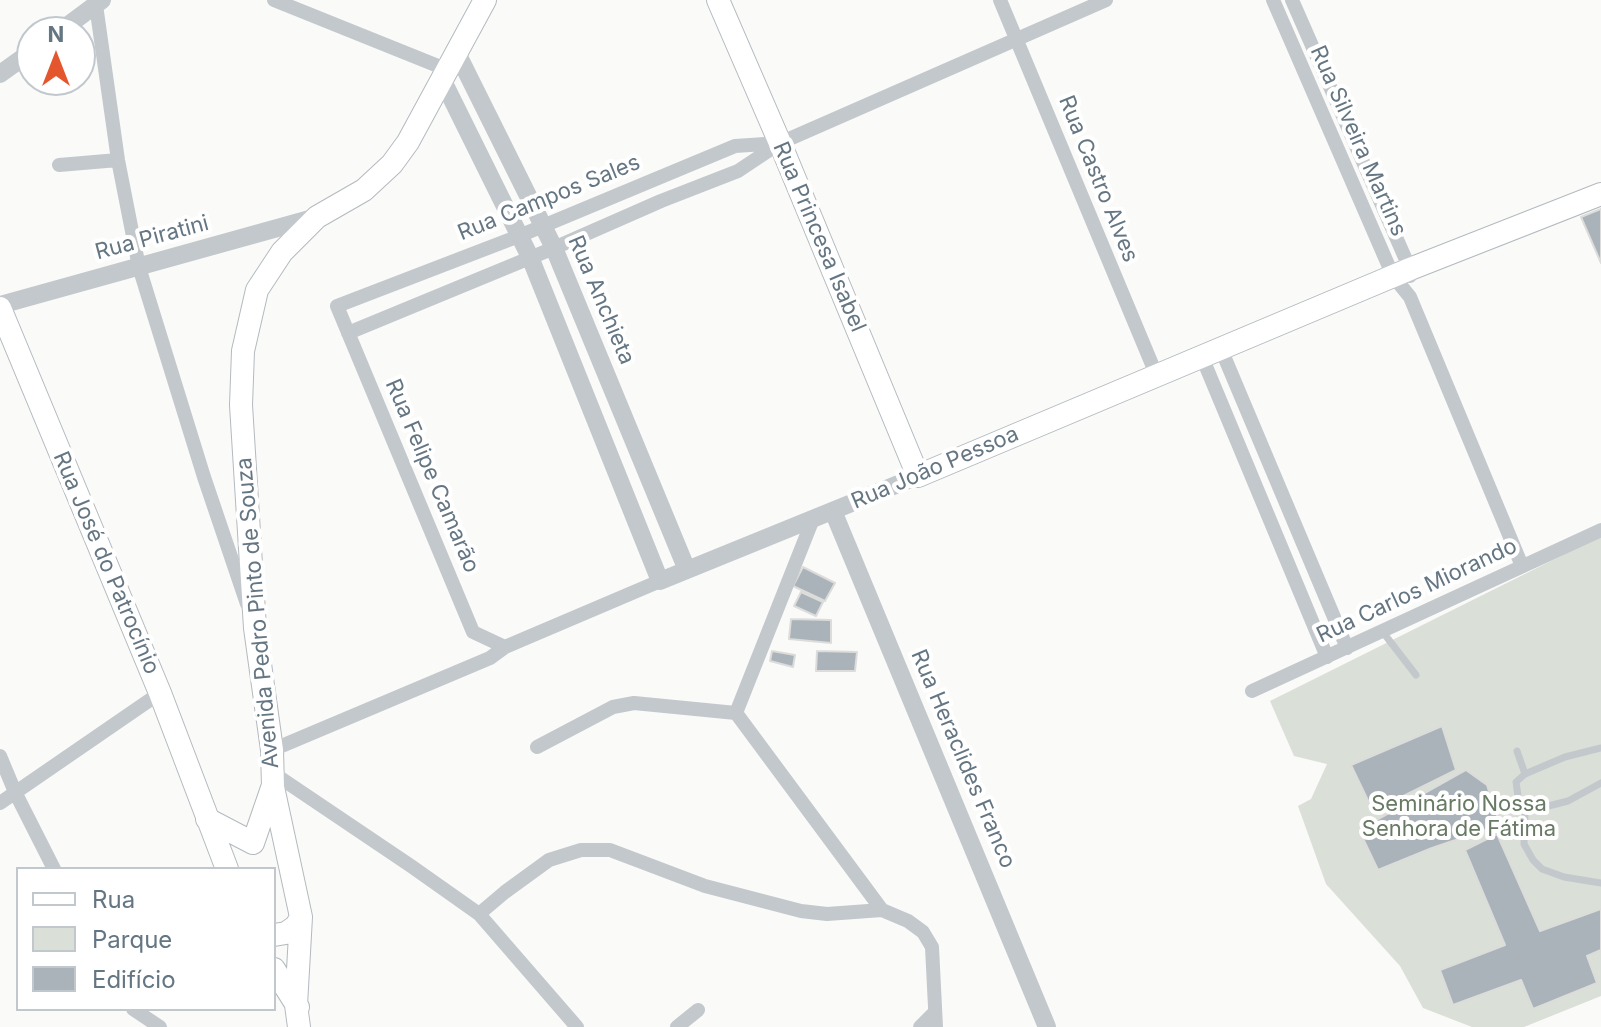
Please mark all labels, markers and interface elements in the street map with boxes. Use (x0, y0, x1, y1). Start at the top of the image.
north arrow (16, 16, 96, 96)
text: N (48, 21, 64, 47)
street label: Rua Silveira Martins (1304, 42, 1412, 240)
street label: Rua Castro Alves (1053, 92, 1143, 266)
street label: Rua Princesa Isabel (767, 138, 871, 336)
street label: Rua Campos Sales (454, 149, 644, 247)
street label: Rua Piratini (92, 210, 212, 266)
street label: Rua Anchieta (562, 232, 640, 368)
street label: Rua Felipe Camarão (379, 375, 485, 577)
street label: Rua João Pessoa (847, 421, 1023, 515)
street label: Rua José do Patrocínio (47, 448, 165, 678)
street label: Avenida Pedro Pinto de Souza (231, 456, 285, 770)
street label: Rua Carlos Miorando (1313, 533, 1521, 649)
street label: Rua Heraclides Franco (905, 646, 1021, 872)
park label: Seminário Nossa Senhora de Fátima (1362, 791, 1556, 842)
legend (16, 867, 276, 1011)
text: Rua (92, 885, 135, 914)
text: Parque (92, 925, 172, 954)
text: Edifício (92, 965, 176, 994)

